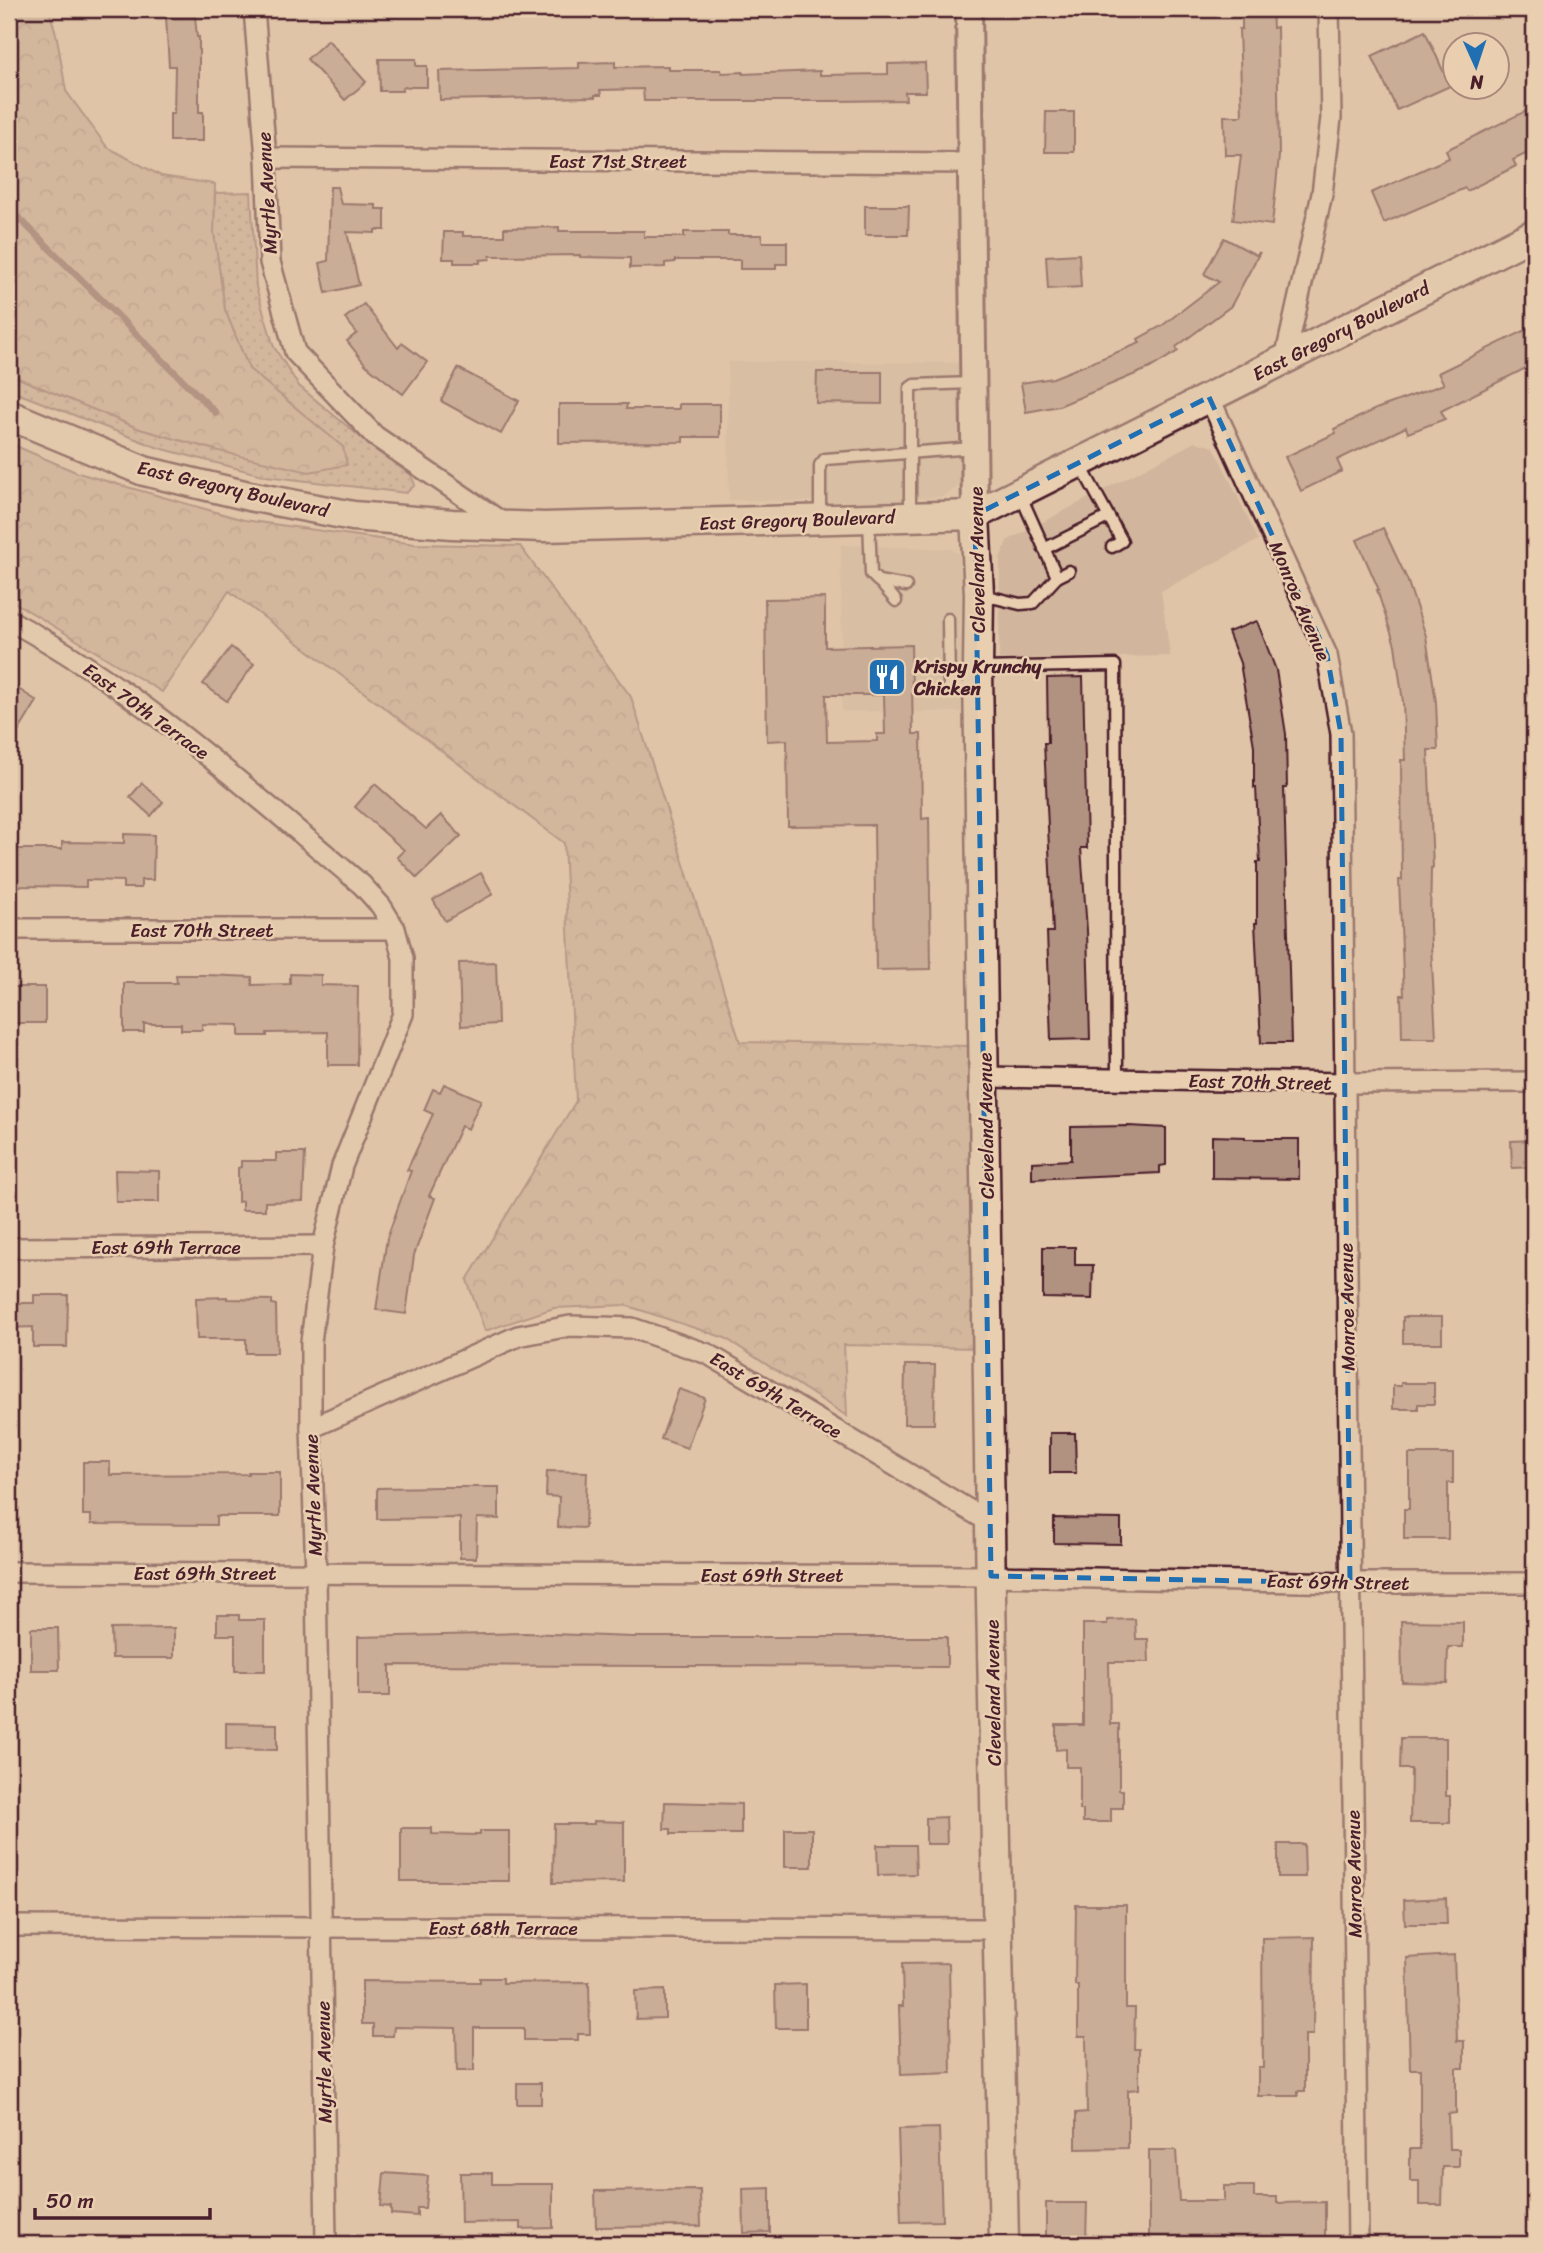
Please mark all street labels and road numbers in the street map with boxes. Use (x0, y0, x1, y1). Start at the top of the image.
street label: Myrtle Avenue (247, 131, 287, 255)
street label: East 71st Street (549, 145, 687, 178)
street label: East Gregory Boulevard (1246, 271, 1437, 390)
street label: East Gregory Boulevard (134, 451, 334, 528)
street label: Cleveland Avenue (959, 487, 995, 633)
street label: East Gregory Boulevard (699, 500, 897, 540)
street label: Monroe Avenue (1260, 536, 1340, 666)
street label: East 70th Terrace (76, 654, 216, 768)
street label: East 70th Street (130, 914, 274, 947)
street label: Cleveland Avenue (968, 1053, 1004, 1199)
street label: East 70th Street (1188, 1064, 1332, 1100)
street label: East 69th Terrace (91, 1231, 241, 1264)
street label: Monroe Avenue (1329, 1243, 1365, 1371)
street label: East 69th Terrace (703, 1342, 849, 1448)
street label: Myrtle Avenue (294, 1433, 332, 1557)
street label: East 69th Street (134, 1557, 276, 1590)
street label: East 69th Street (701, 1559, 843, 1592)
street label: East 69th Street (1266, 1564, 1410, 1600)
street label: Cleveland Avenue (975, 1620, 1011, 1766)
street label: Monroe Avenue (1336, 1810, 1372, 1938)
street label: East 68th Terrace (428, 1912, 578, 1945)
street label: Myrtle Avenue (306, 2000, 342, 2123)

